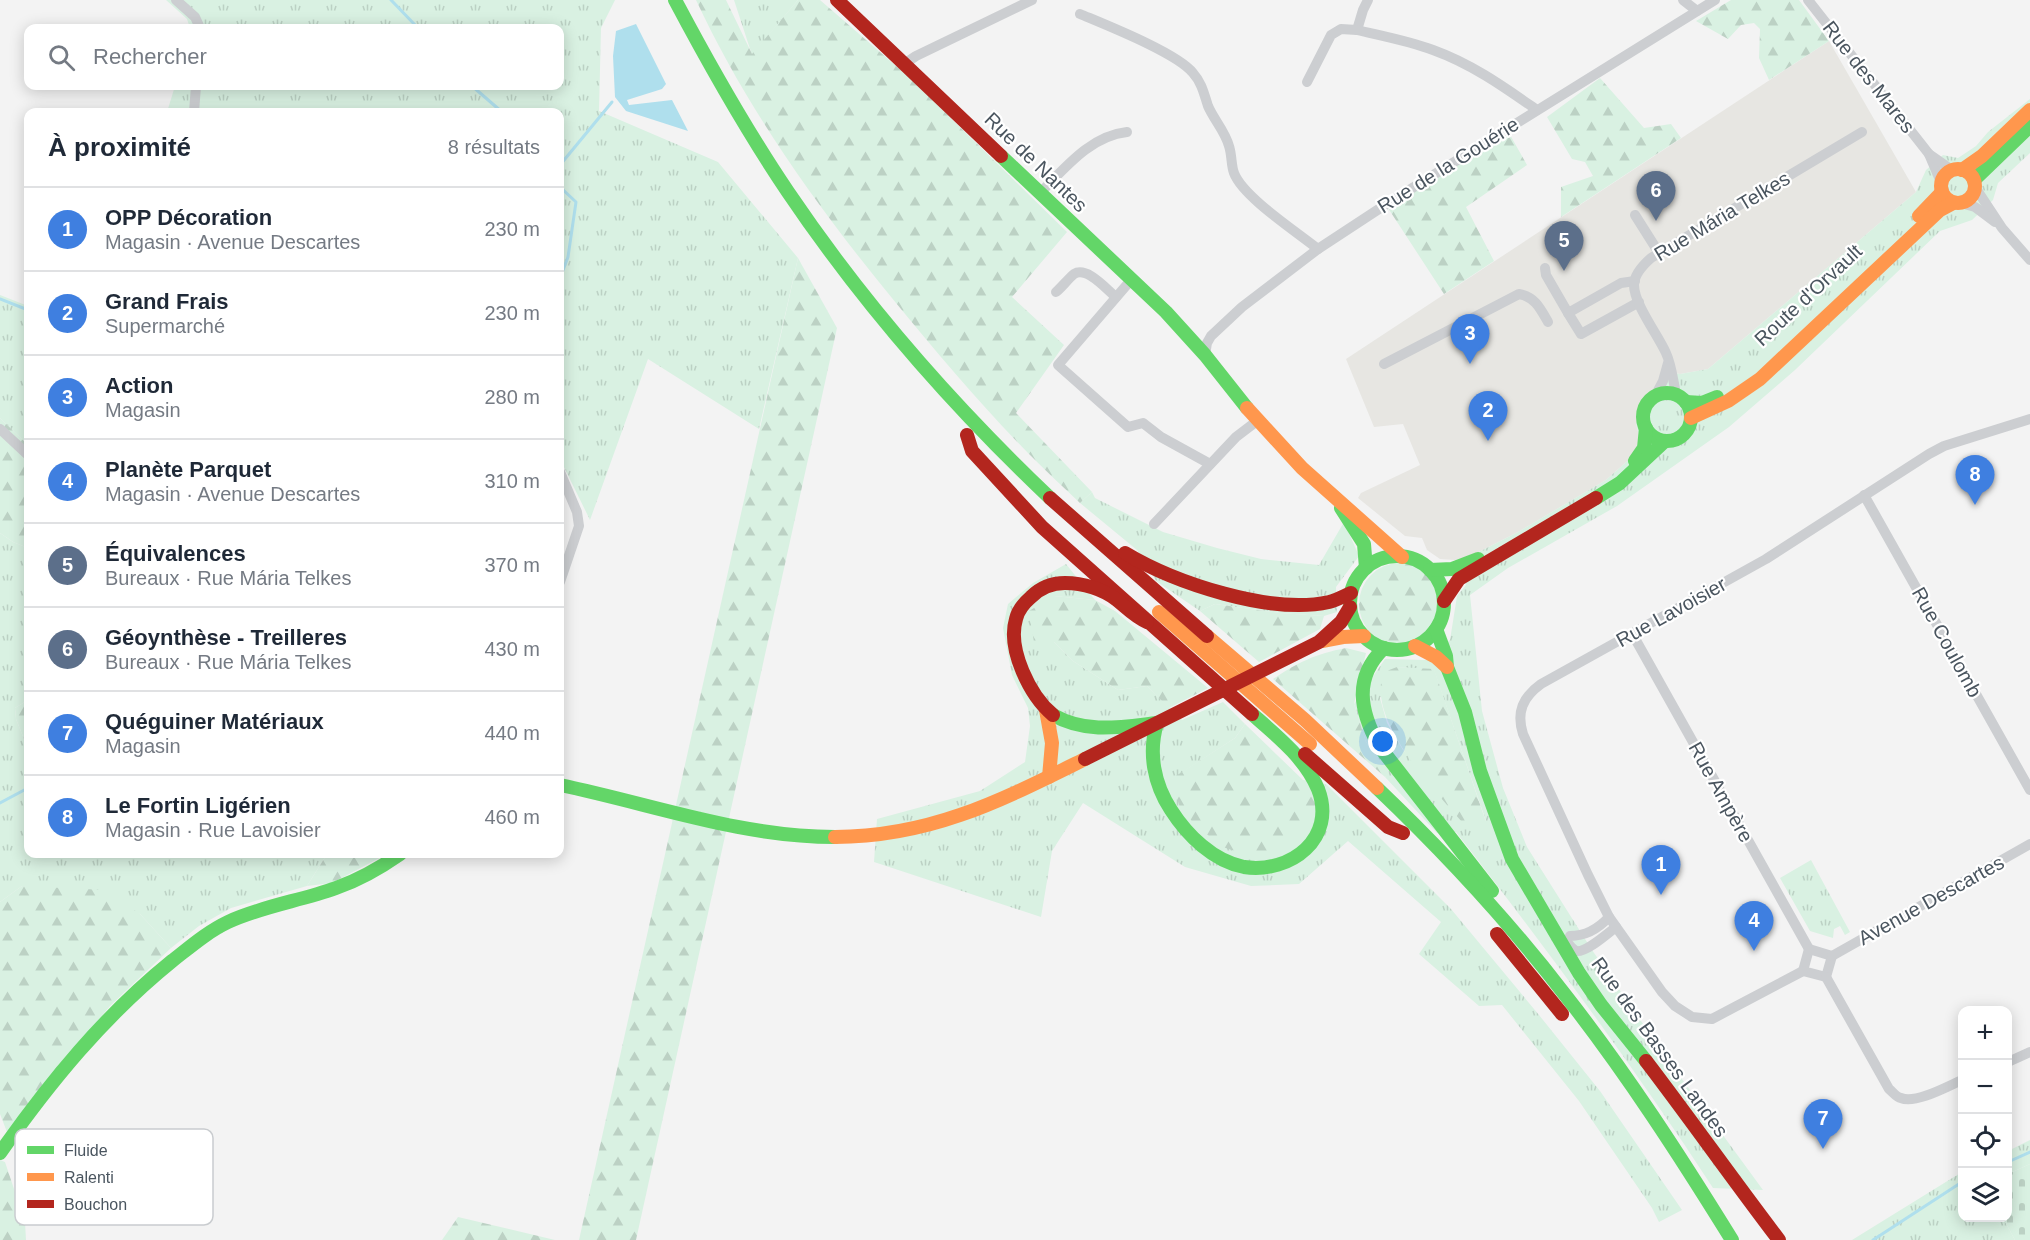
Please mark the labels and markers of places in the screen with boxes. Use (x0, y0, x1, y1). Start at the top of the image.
pin: 6 (1636, 172, 1676, 221)
pin: 5 (1544, 222, 1584, 271)
pin: 3 (1450, 314, 1490, 364)
pin: 2 (1468, 392, 1508, 441)
pin: 8 (1956, 456, 1994, 505)
pin: 1 (1642, 846, 1680, 895)
pin: 4 (1734, 902, 1774, 951)
pin: 7 (1804, 1100, 1842, 1149)

